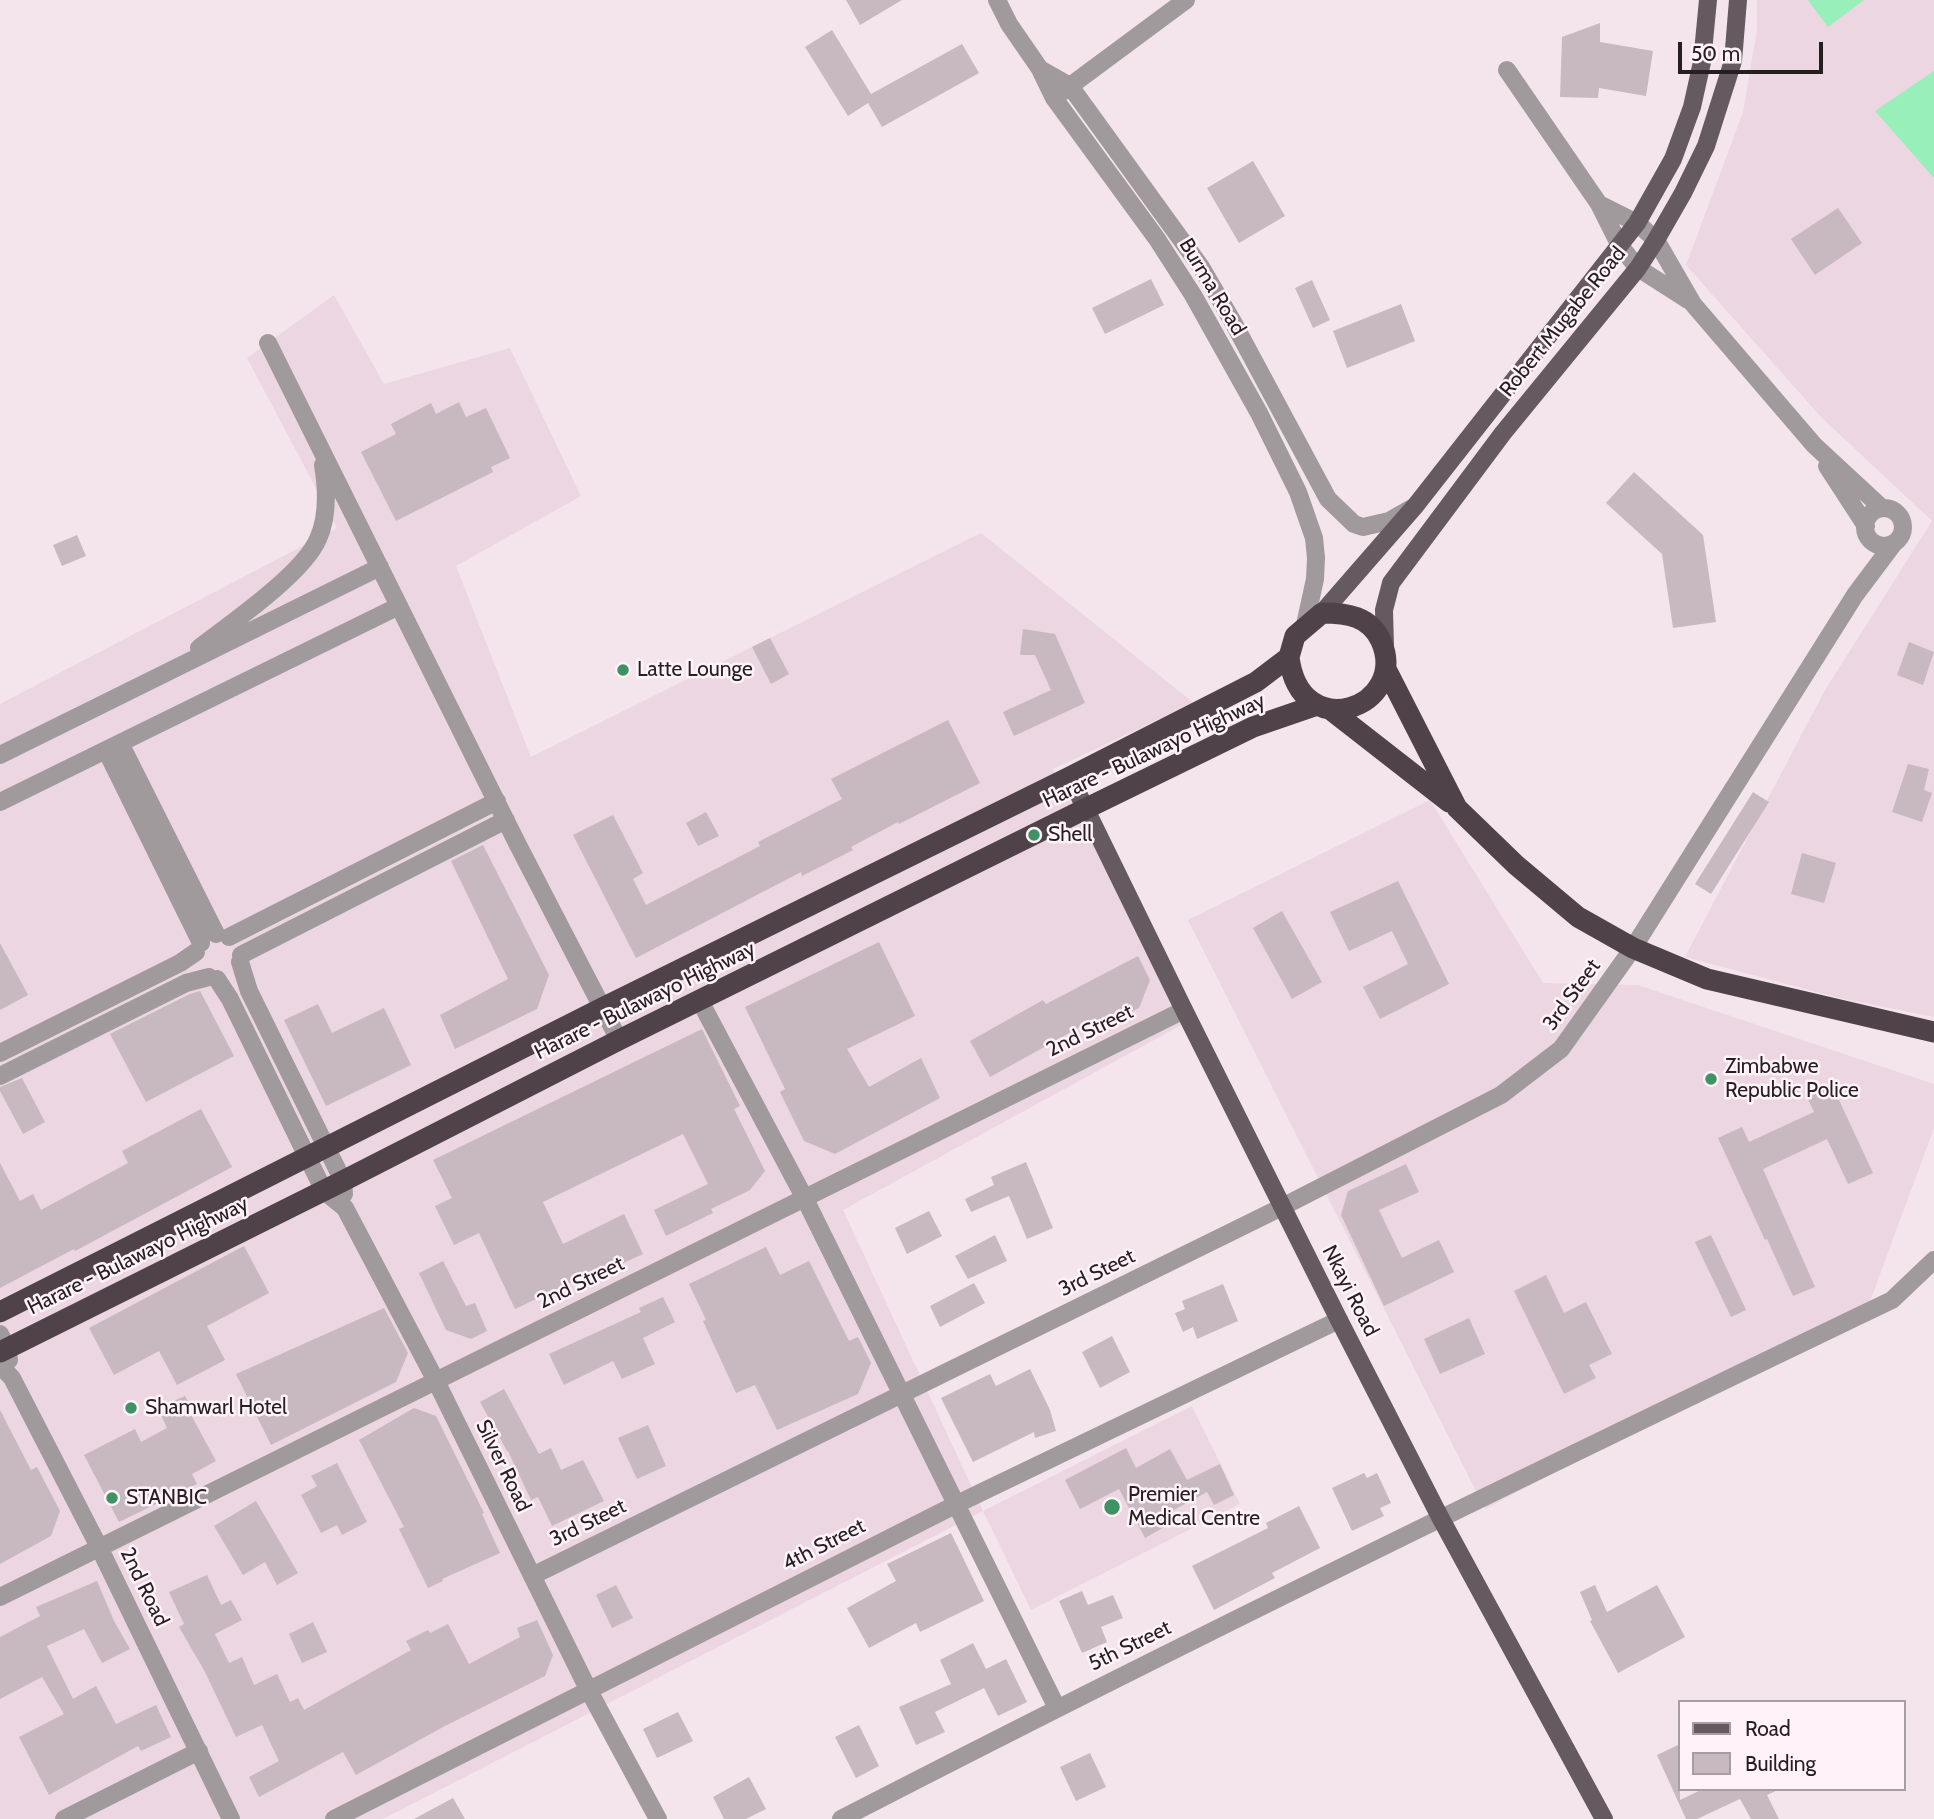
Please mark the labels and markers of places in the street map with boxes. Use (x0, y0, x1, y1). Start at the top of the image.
place label: Latte Lounge (637, 657, 753, 683)
marker: Latte Lounge (615, 662, 631, 678)
place label: Shell (1048, 822, 1092, 848)
marker: Shell (1026, 827, 1042, 843)
place label: Zimbabwe Republic Police (1725, 1054, 1859, 1104)
marker: Zimbabwe Republic Police (1703, 1071, 1719, 1087)
place label: Shamwarl Hotel (145, 1395, 287, 1421)
marker: Shamwarl Hotel (123, 1400, 139, 1416)
place label: Premier Medical Centre (1128, 1482, 1260, 1532)
place label: STANBIC (126, 1485, 207, 1511)
marker: STANBIC (104, 1490, 120, 1506)
marker: Premier Medical Centre (1102, 1497, 1122, 1517)

